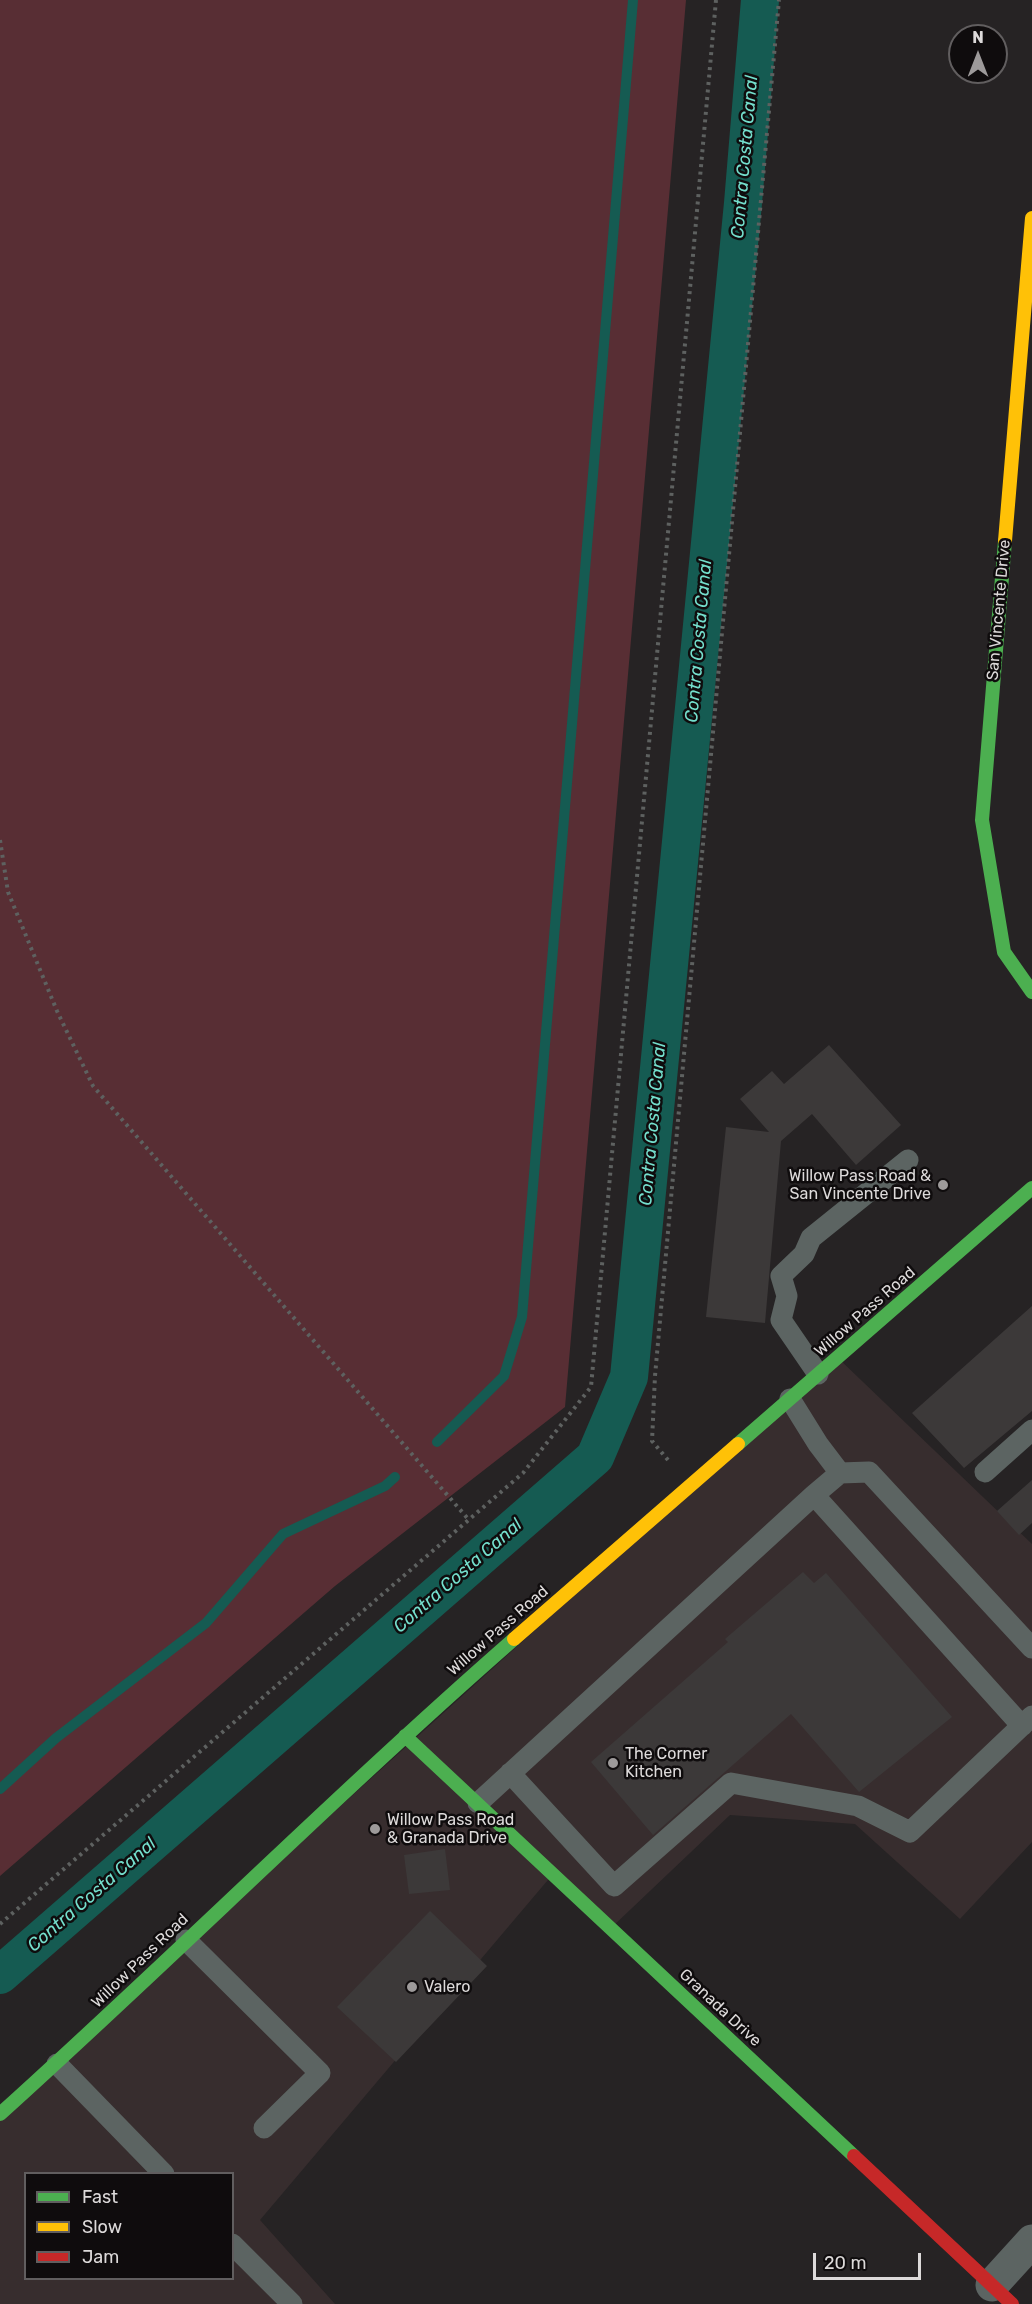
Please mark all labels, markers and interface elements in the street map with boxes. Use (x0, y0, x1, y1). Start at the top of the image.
north arrow (948, 24, 1008, 84)
text: N (972, 28, 984, 47)
water label: Contra Costa Canal (727, 75, 763, 239)
street label: San Vincente Drive (983, 539, 1015, 681)
water label: Contra Costa Canal (681, 559, 717, 723)
water label: Contra Costa Canal (635, 1042, 671, 1206)
place label: Willow Pass Road & San Vincente Drive (789, 1166, 931, 1204)
marker: Willow Pass Road & San Vincente Drive (936, 1178, 950, 1192)
street label: Willow Pass Road (811, 1263, 919, 1361)
water label: Contra Costa Canal (389, 1514, 527, 1638)
street label: Willow Pass Road (444, 1582, 552, 1680)
place label: The Corner Kitchen (625, 1744, 707, 1782)
marker: The Corner Kitchen (606, 1756, 620, 1770)
place label: Willow Pass Road & Granada Drive (387, 1810, 514, 1848)
marker: Willow Pass Road & Granada Drive (368, 1822, 382, 1836)
water label: Contra Costa Canal (23, 1833, 161, 1957)
street label: Willow Pass Road (88, 1910, 192, 2012)
street label: Granada Drive (675, 1965, 765, 2051)
place label: Valero (424, 1977, 470, 1997)
marker: Valero (405, 1980, 419, 1994)
legend (24, 2172, 234, 2280)
text: Fast (82, 2186, 118, 2208)
text: Slow (82, 2216, 122, 2238)
scale bar (816, 2241, 924, 2279)
text: Jam (82, 2246, 119, 2268)
text: 20 m (824, 2252, 866, 2274)

